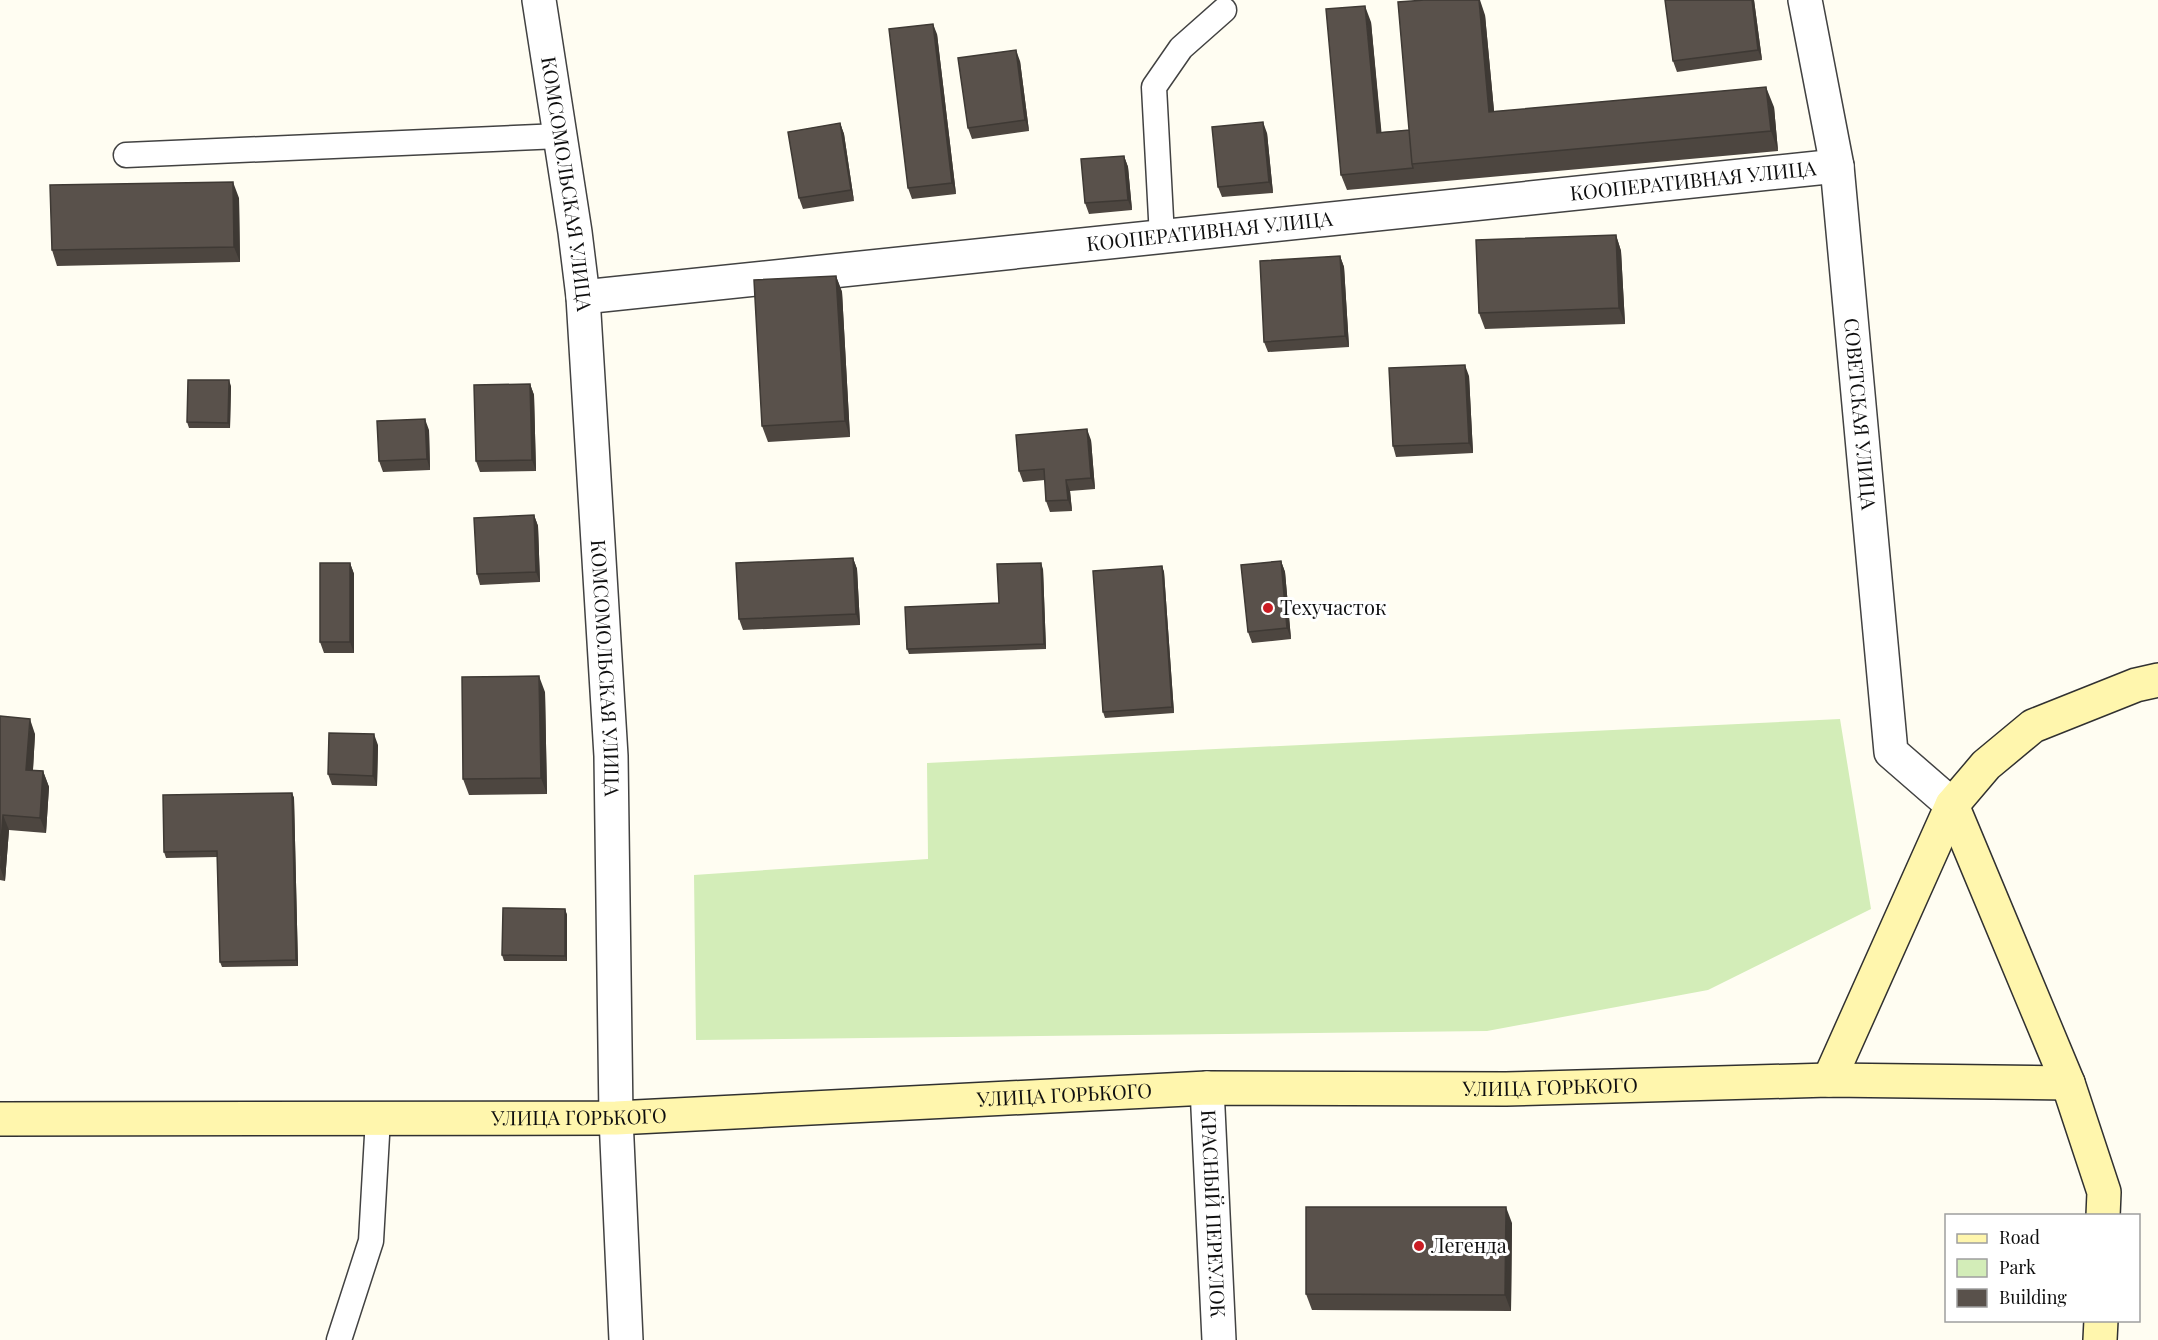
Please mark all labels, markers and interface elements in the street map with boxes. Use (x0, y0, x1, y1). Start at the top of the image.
street label: КОМСОМОЛЬСКАЯ УЛИЦА (536, 54, 599, 312)
street label: КООПЕРАТИВНАЯ УЛИЦА (1568, 153, 1818, 206)
street label: КООПЕРАТИВНАЯ УЛИЦА (1085, 204, 1334, 256)
street label: СОВЕТСКАЯ УЛИЦА (1839, 317, 1884, 511)
street label: КОМСОМОЛЬСКАЯ УЛИЦА (586, 539, 627, 797)
place label: Техучасток (1280, 593, 1387, 620)
marker: Техучасток (1261, 601, 1275, 615)
street label: УЛИЦА ГОРЬКОГО (1462, 1070, 1638, 1101)
street label: УЛИЦА ГОРЬКОГО (975, 1076, 1153, 1112)
street label: УЛИЦА ГОРЬКОГО (490, 1100, 667, 1130)
street label: КРАСНЫЙ ПЕРЕУЛОК (1196, 1109, 1233, 1319)
legend (1945, 1214, 2140, 1322)
text: Road (1999, 1225, 2040, 1249)
place label: Легенда (1430, 1231, 1507, 1258)
marker: Легенда (1412, 1239, 1426, 1253)
text: Park (1999, 1255, 2036, 1279)
text: Building (1999, 1285, 2067, 1309)

